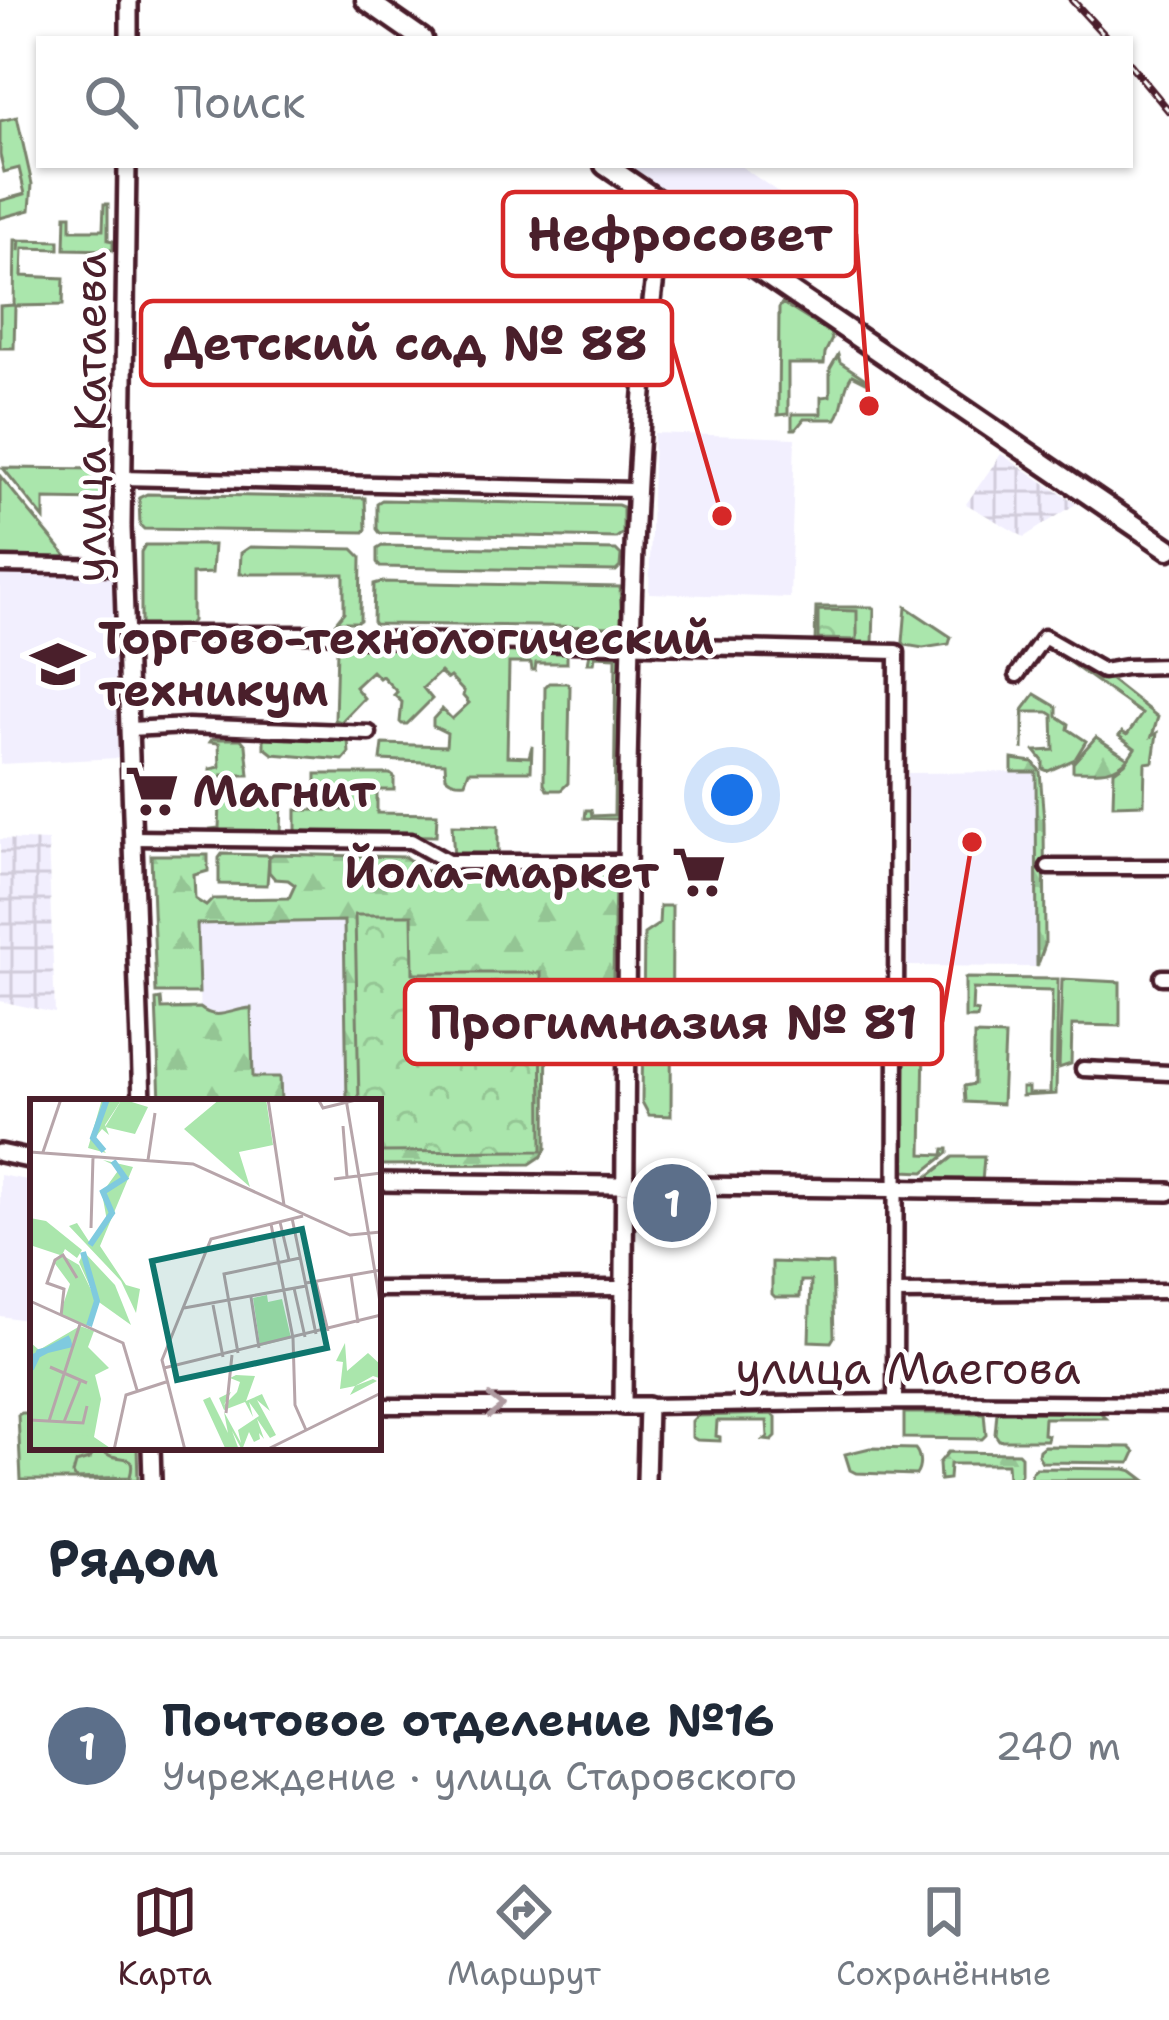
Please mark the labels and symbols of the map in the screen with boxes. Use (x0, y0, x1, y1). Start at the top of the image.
callout: Нефросовет (503, 192, 856, 276)
text: Нефросовет (528, 202, 833, 266)
street label: улица Катаева (60, 251, 120, 583)
callout: Детский сад № 88 (141, 301, 672, 385)
text: Детский сад № 88 (164, 311, 648, 375)
place label: Торгово-технологический техникум (98, 608, 714, 720)
school or university icon: Торгово-технологический техникум (29, 635, 87, 693)
place label: Магнит (192, 761, 376, 821)
supermarket icon: Магнит (123, 762, 181, 820)
your location (702, 765, 762, 825)
place label: Йола-маркет (344, 842, 659, 902)
supermarket icon: Йола-маркет (670, 843, 728, 901)
callout: Прогимназия № 81 (405, 980, 942, 1064)
text: Прогимназия № 81 (428, 990, 918, 1054)
inset map (30, 1099, 381, 1450)
pin: 1 (633, 1158, 711, 1248)
street label: улица Маегова (735, 1338, 1081, 1398)
one-way arrow (487, 1393, 505, 1419)

